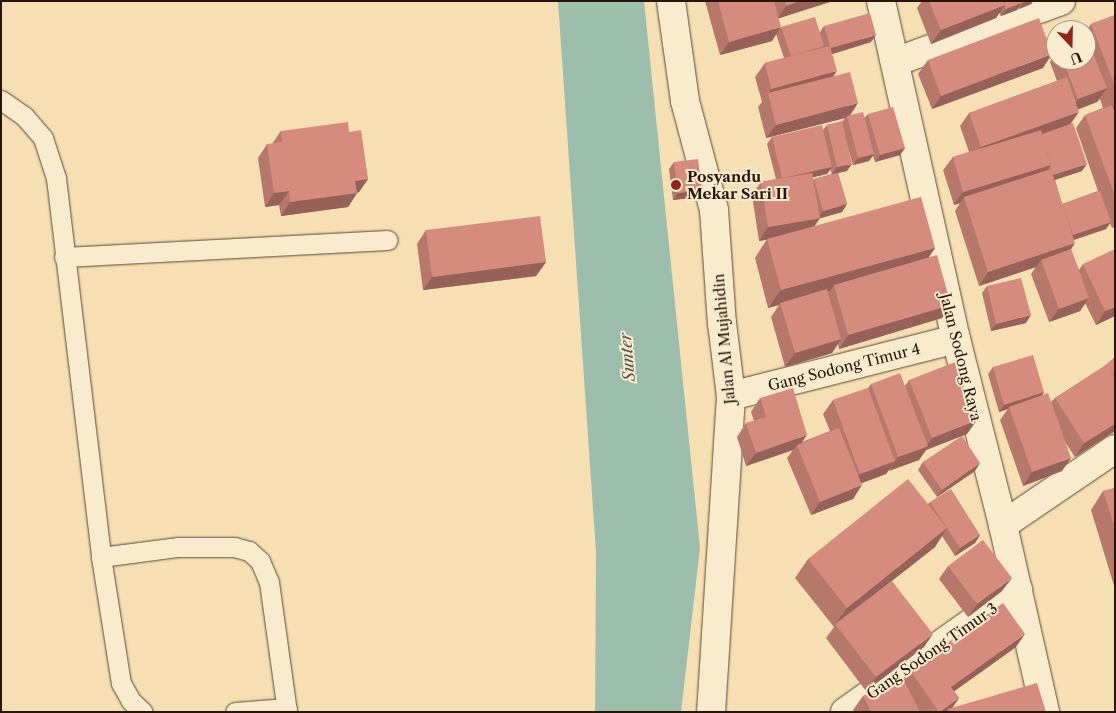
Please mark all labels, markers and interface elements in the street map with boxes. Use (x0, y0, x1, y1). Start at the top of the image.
north arrow (1046, 20, 1096, 70)
text: U (1067, 48, 1085, 69)
place label: Posyandu Mekar Sari II (687, 167, 788, 202)
marker: Posyandu Mekar Sari II (669, 178, 683, 192)
street label: Jalan Al Mujahidin (709, 273, 739, 405)
street label: Jalan Sodong Raya (936, 291, 986, 423)
water label: Sunter (615, 332, 639, 382)
street label: Gang Sodong Timur 4 (766, 339, 922, 395)
street label: Gang Sodong Timur 3 (863, 599, 1001, 703)

